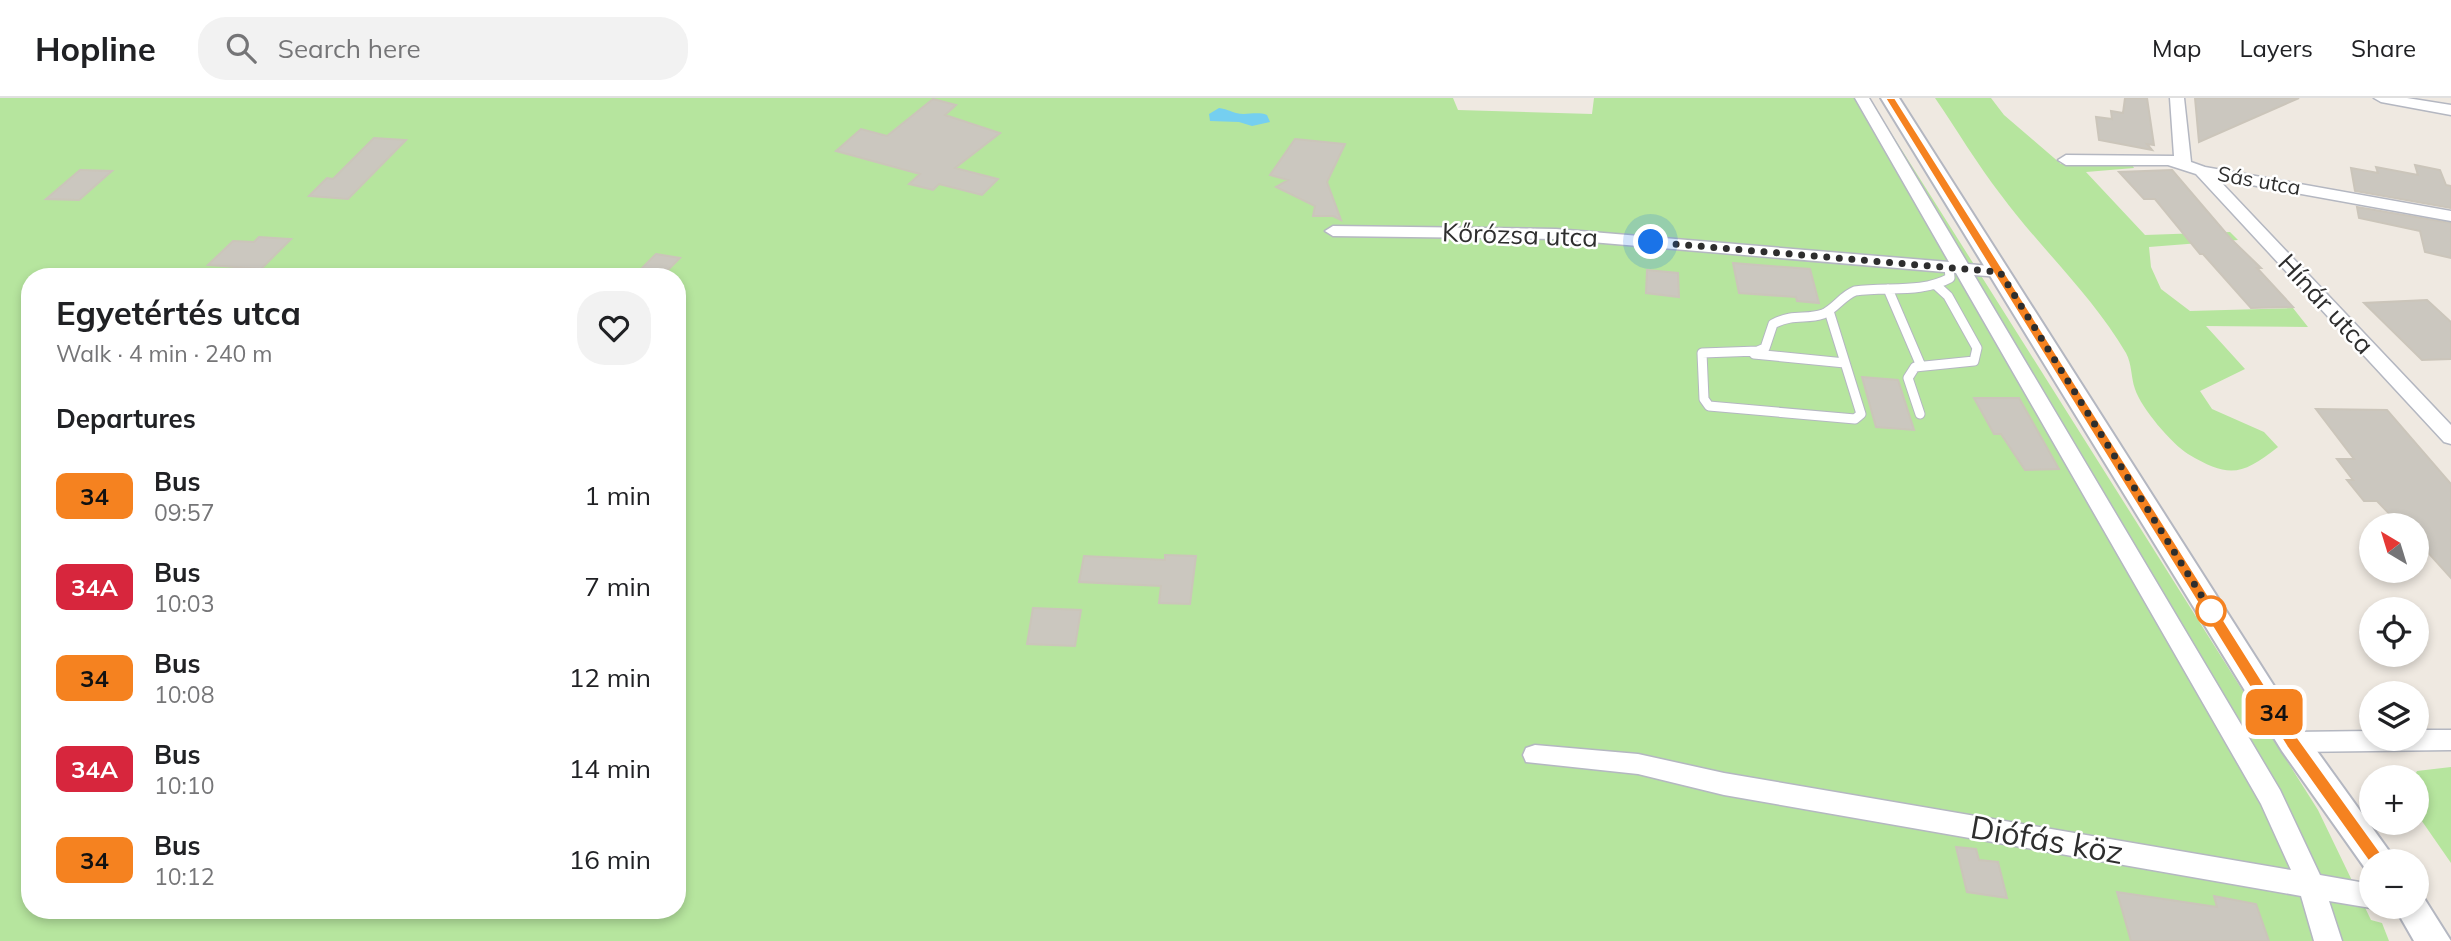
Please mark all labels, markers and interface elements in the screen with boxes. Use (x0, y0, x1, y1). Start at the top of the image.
search box (198, 17, 688, 80)
text: Hopline (35, 28, 156, 69)
icon: search (222, 29, 260, 67)
text: Search here (278, 32, 421, 65)
text: Map (2152, 33, 2201, 63)
text: Layers (2239, 33, 2313, 63)
text: Share (2351, 33, 2416, 63)
street label: Sás utca (2216, 160, 2303, 200)
street label: Kőrózsa utca (1442, 215, 1599, 254)
your location (1633, 224, 1668, 259)
street label: Hínár utca (2271, 247, 2381, 361)
button: heart (577, 291, 651, 365)
text: Egyetértés utca (56, 292, 301, 333)
text: Walk · 4 min · 240 m (56, 339, 273, 368)
text: Departures (56, 402, 196, 435)
text: Bus (154, 465, 200, 498)
text: 1 min (584, 479, 651, 512)
text: 34 (80, 481, 109, 511)
text: 09:57 (154, 498, 214, 527)
north arrow (2359, 513, 2429, 583)
map controls (2359, 513, 2429, 919)
text: Bus (154, 556, 200, 589)
text: 7 min (584, 570, 651, 603)
text: 34A (71, 572, 118, 602)
text: 10:03 (154, 589, 214, 618)
unlabelled marker (2196, 596, 2226, 626)
button: locate (2359, 597, 2429, 667)
text: Bus (154, 647, 200, 680)
text: 12 min (569, 661, 651, 694)
text: 34 (80, 663, 109, 693)
text: 10:08 (154, 680, 214, 709)
button: layers (2359, 681, 2429, 751)
line badge: 34 (2242, 689, 2306, 735)
text: 34 (2260, 697, 2288, 727)
text: Bus (154, 738, 200, 771)
text: 14 min (569, 752, 651, 785)
text: 34A (71, 754, 118, 784)
button: + (2359, 765, 2429, 835)
text: 10:10 (154, 771, 214, 800)
street label: Diófás köz (1968, 806, 2127, 872)
text: Bus (154, 829, 200, 862)
text: 16 min (569, 843, 651, 876)
text: 34 (80, 845, 109, 875)
button: − (2359, 849, 2429, 919)
text: 10:12 (154, 862, 214, 891)

